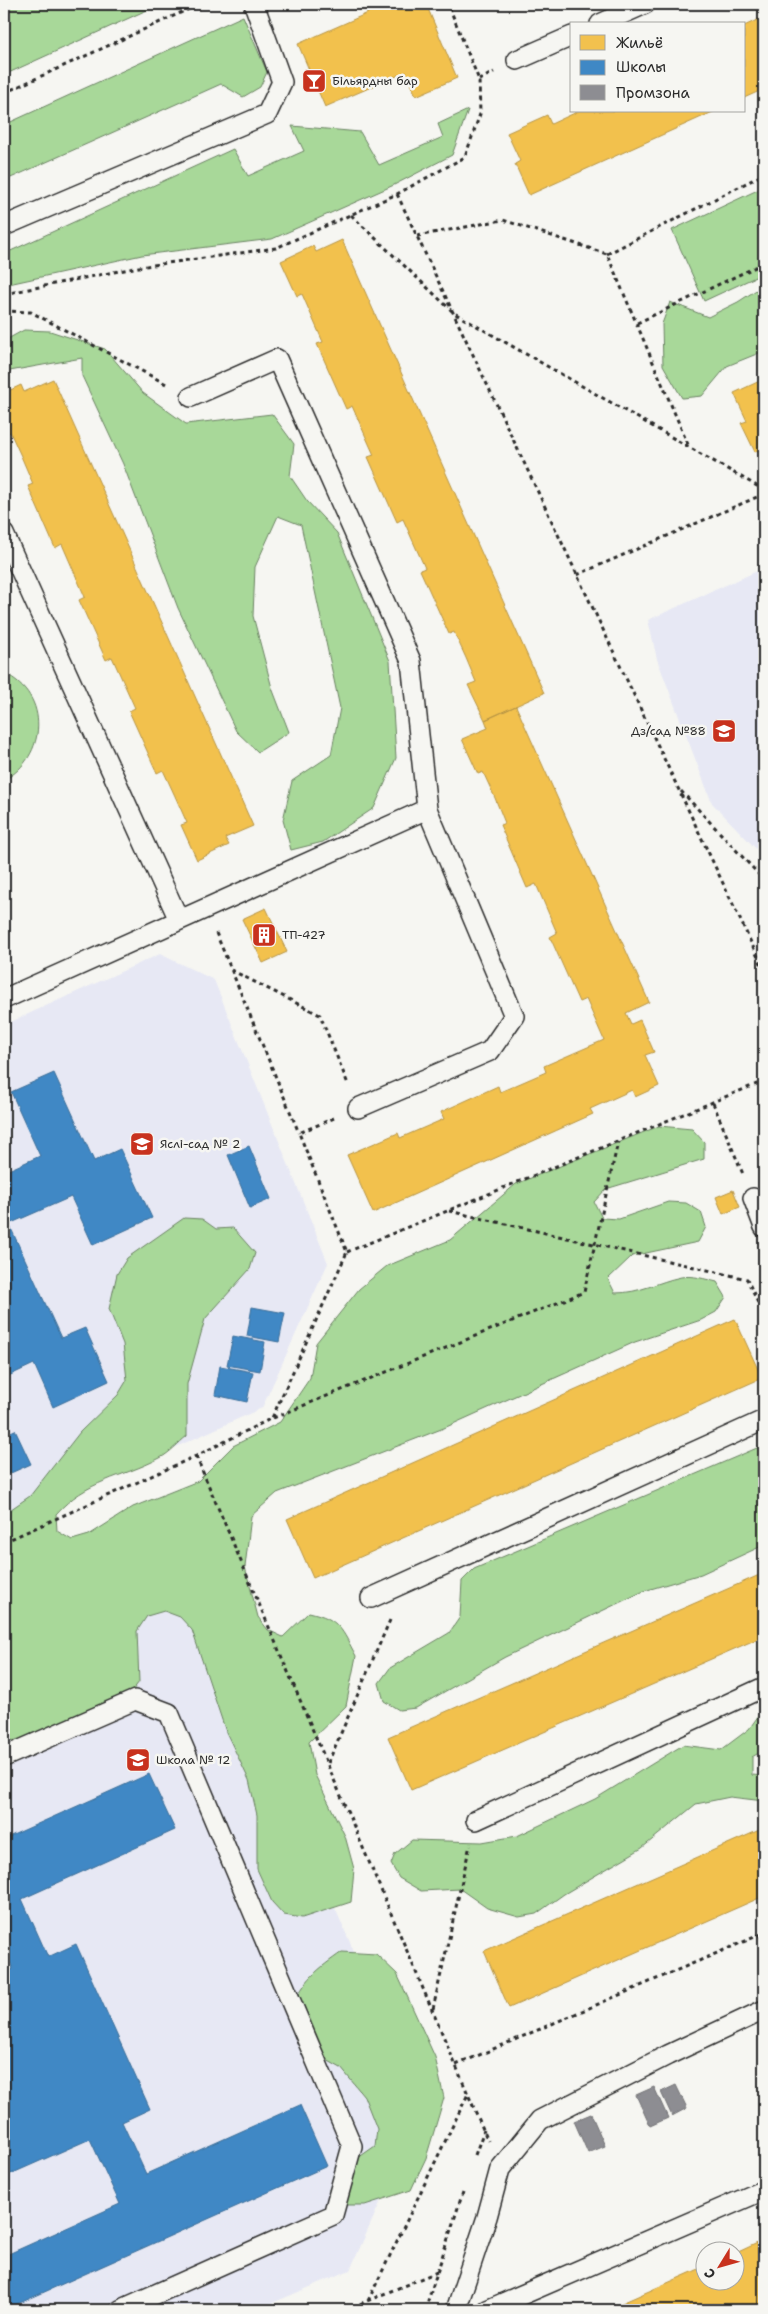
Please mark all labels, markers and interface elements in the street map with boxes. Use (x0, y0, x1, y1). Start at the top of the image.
legend (570, 22, 746, 112)
text: Жильё (616, 33, 663, 53)
text: Школы (616, 57, 666, 77)
bar icon: Більярдны бар (301, 68, 327, 94)
place label: Більярдны бар (332, 73, 418, 89)
text: Промзона (616, 83, 691, 103)
school or university icon: Дз/сад №88 (711, 718, 737, 744)
place label: Дз/сад №88 (631, 723, 706, 739)
building icon: ТП-427 (251, 922, 277, 948)
place label: ТП-427 (282, 927, 326, 943)
school or university icon: Яслі-сад № 2 (129, 1131, 155, 1157)
place label: Яслі-сад № 2 (160, 1136, 240, 1152)
school or university icon: Школа № 12 (125, 1747, 151, 1773)
place label: Школа № 12 (156, 1752, 230, 1768)
north arrow (696, 2242, 746, 2292)
text: С (700, 2265, 719, 2283)

